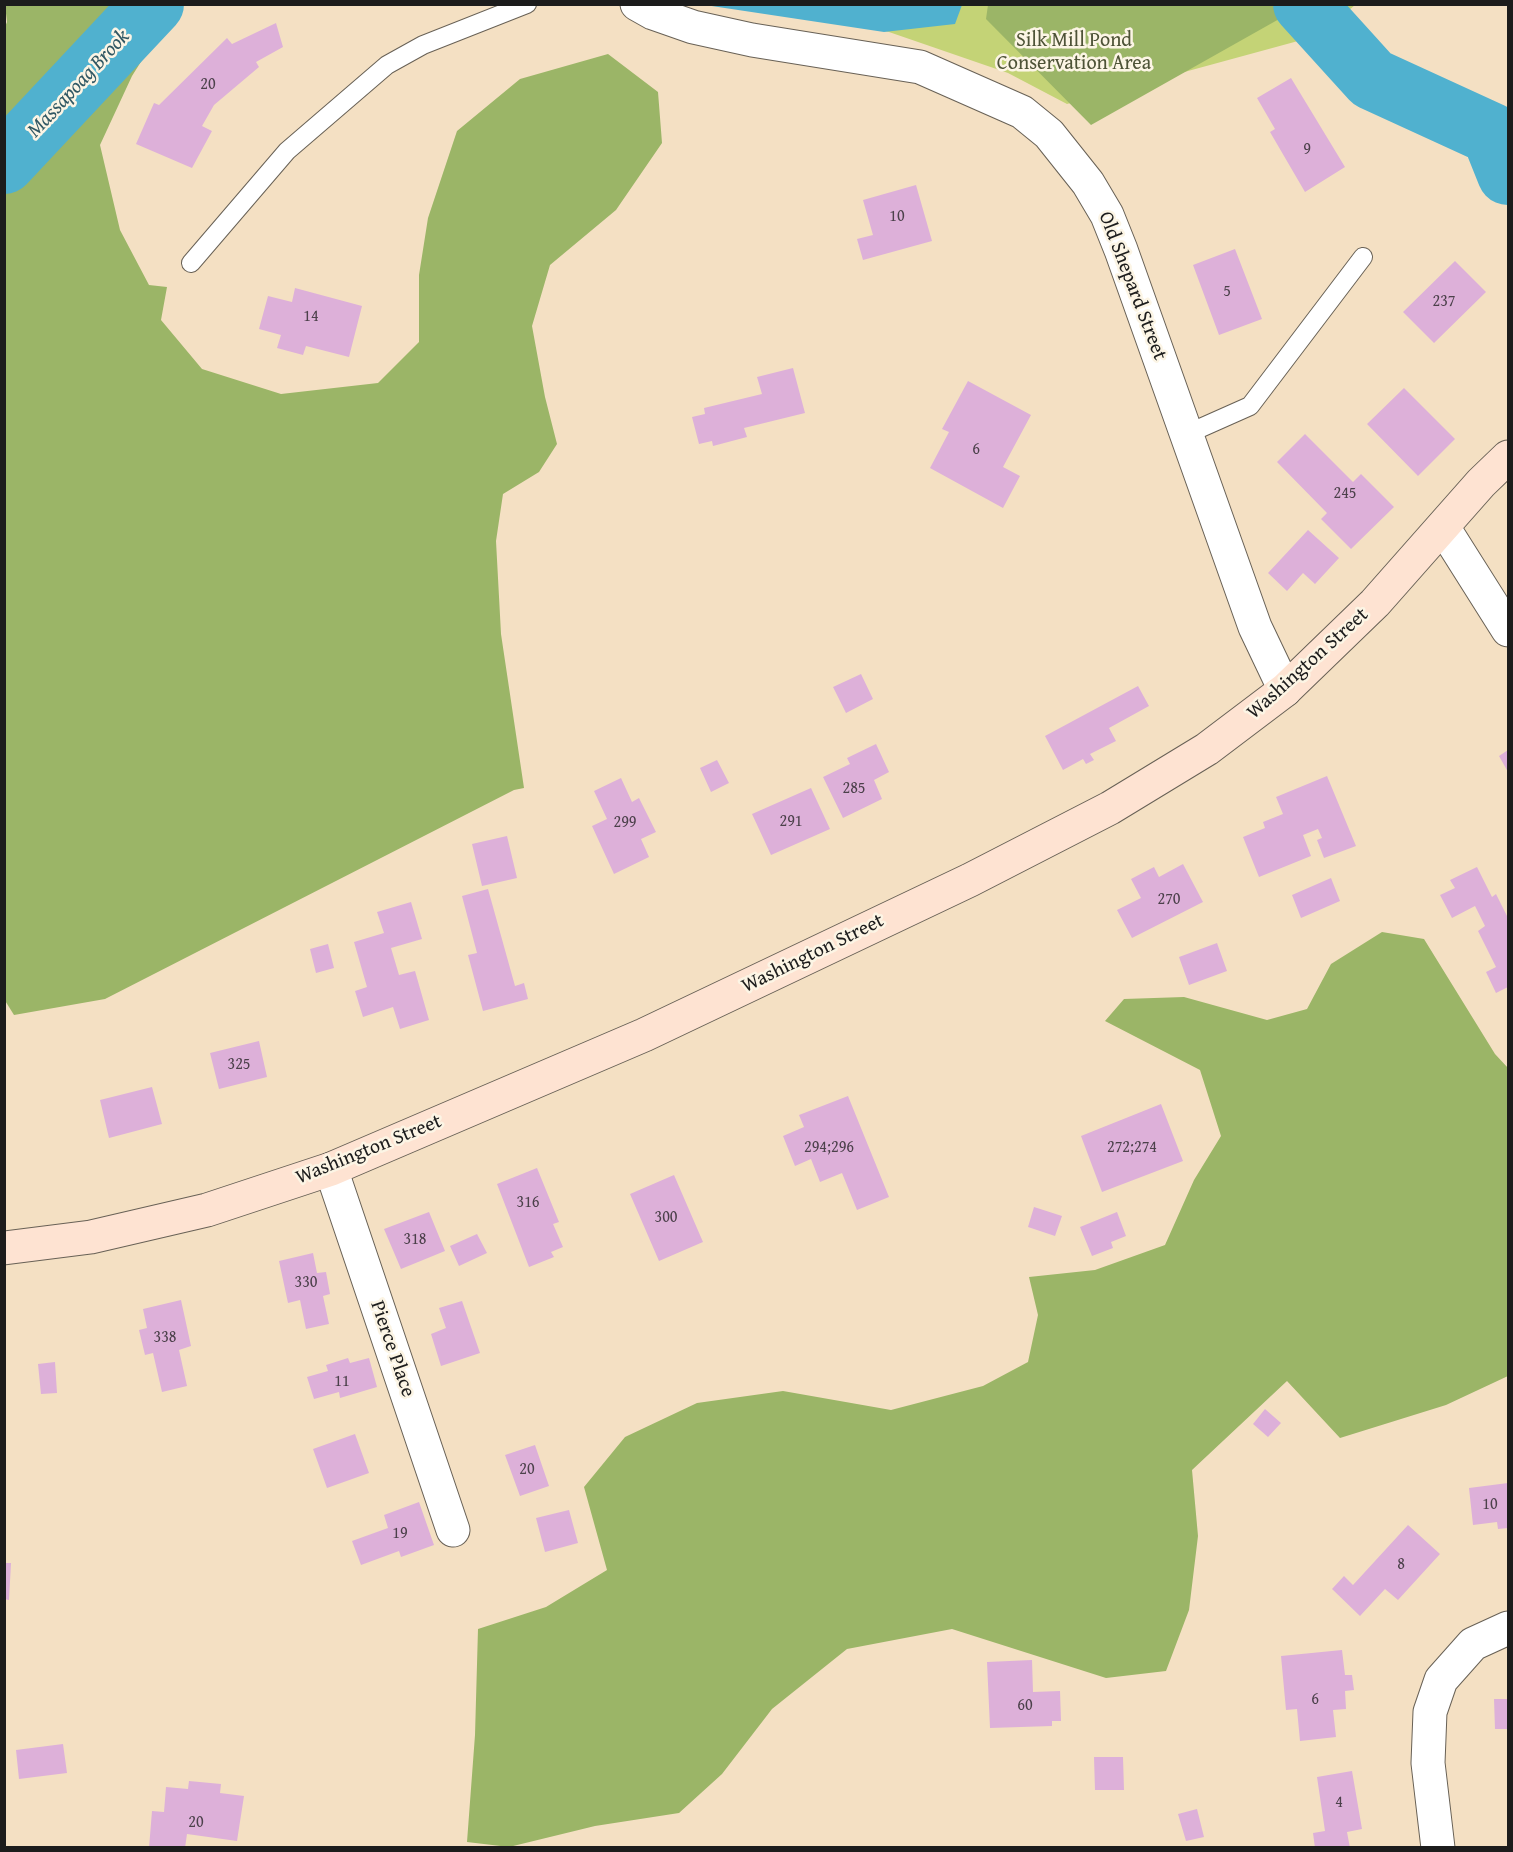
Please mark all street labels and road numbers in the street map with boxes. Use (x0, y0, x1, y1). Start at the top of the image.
street label: Old Shepard Street (1093, 208, 1171, 364)
street label: Washington Street (1242, 603, 1374, 725)
street label: Washington Street (738, 909, 888, 999)
street label: Washington Street (293, 1110, 445, 1190)
street label: Pierce Place (364, 1298, 420, 1400)

